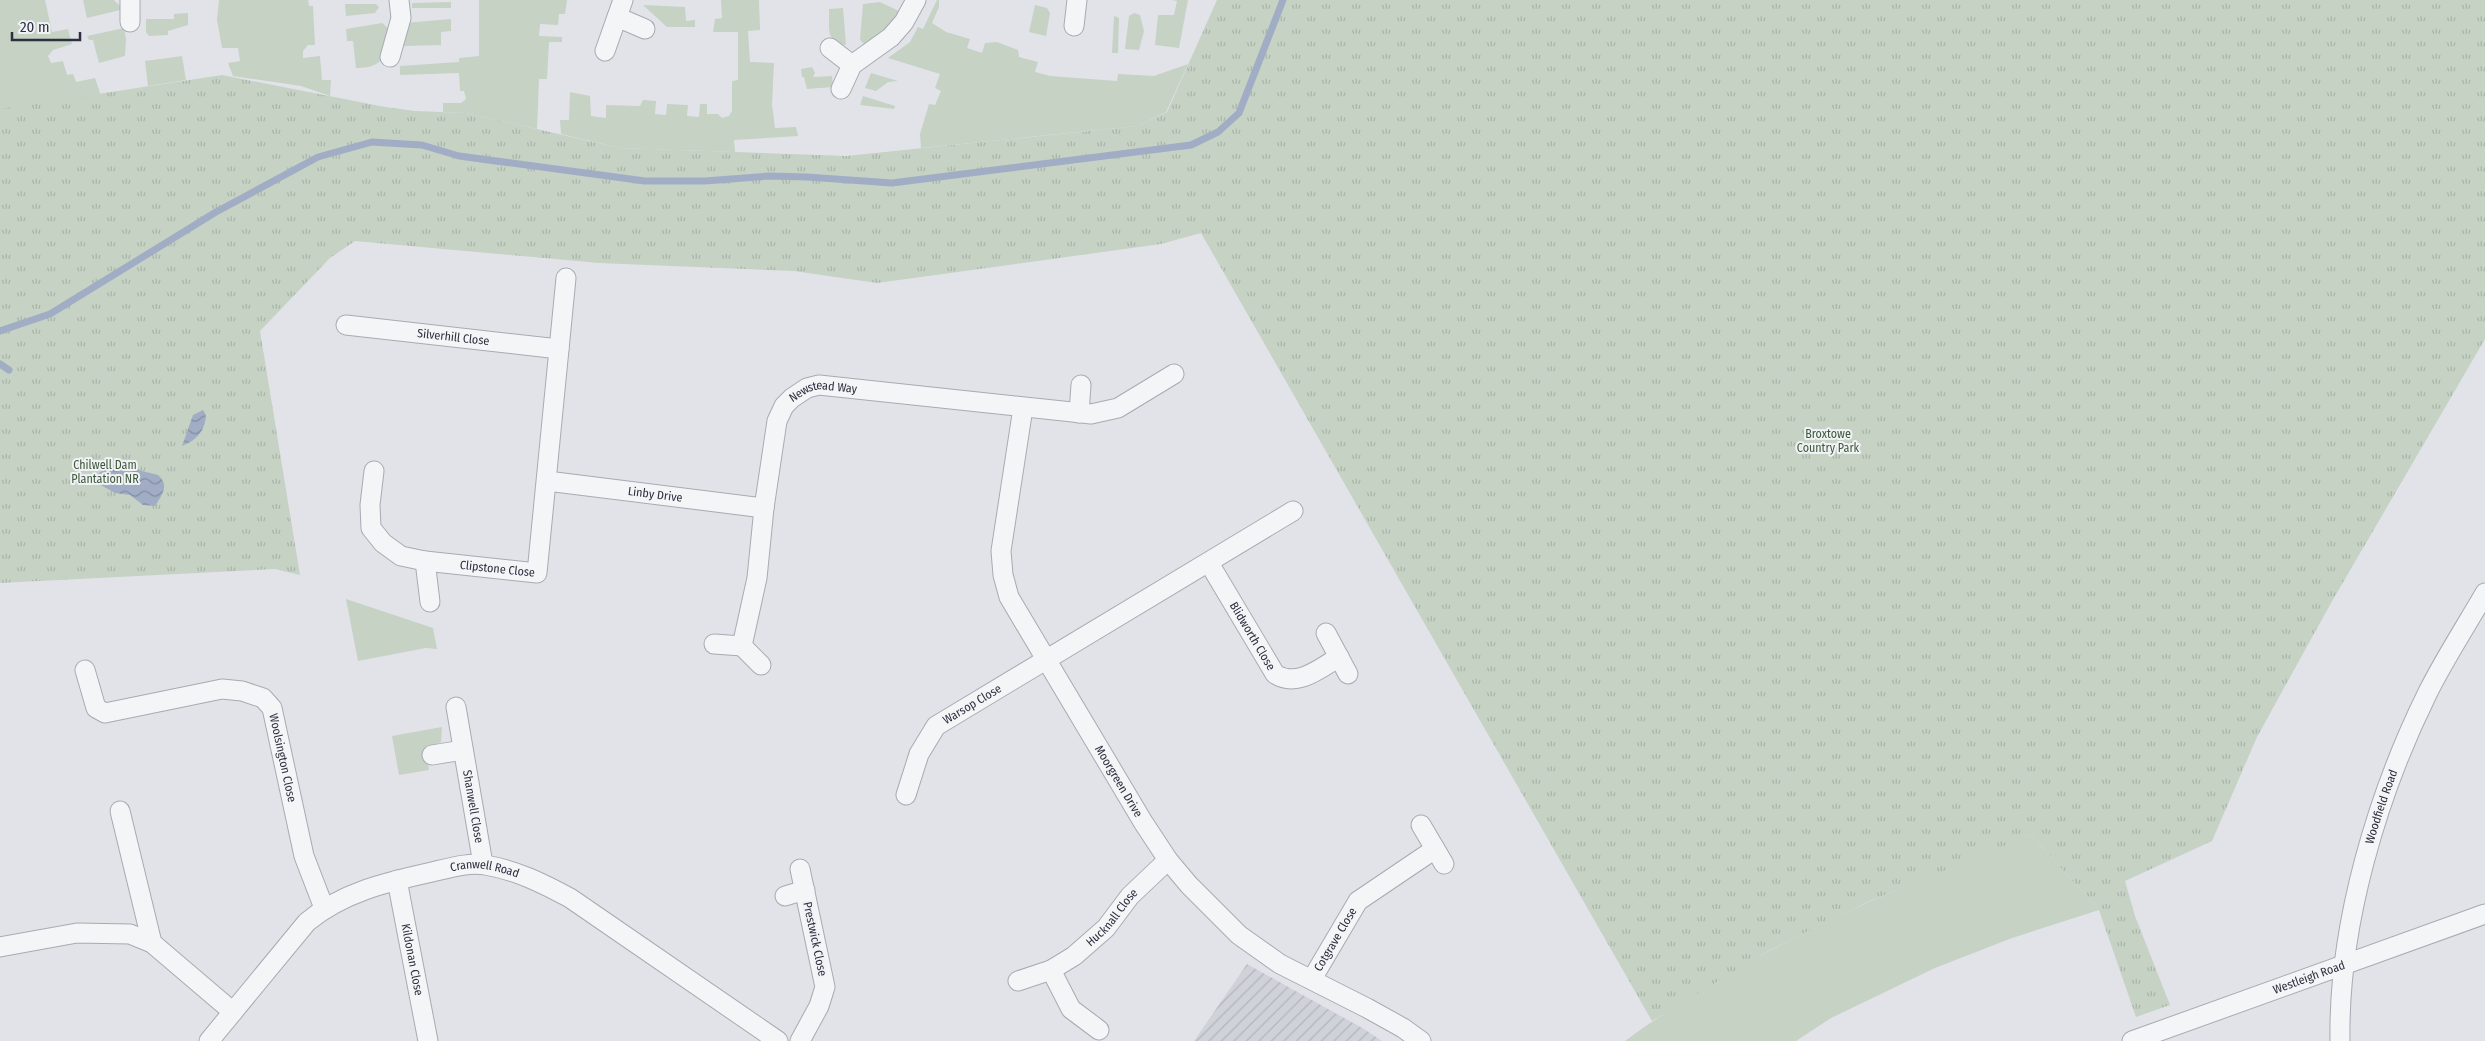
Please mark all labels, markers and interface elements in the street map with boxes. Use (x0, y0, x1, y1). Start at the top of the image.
scale bar (12, 10, 80, 42)
text: 20 m (20, 18, 50, 36)
street label: Silverhill Close (417, 326, 490, 348)
street label: Newstead Way (786, 378, 858, 405)
park label: Broxtowe Country Park (1797, 427, 1860, 455)
park label: Chilwell Dam Plantation NR (71, 458, 139, 486)
street label: Linby Drive (627, 484, 683, 505)
street label: Clipstone Close (459, 558, 536, 580)
street label: Blidworth Close (1227, 599, 1278, 673)
street label: Warsop Close (940, 681, 1004, 727)
street label: Woolsington Close (266, 712, 299, 804)
street label: Moorgreen Drive (1092, 743, 1146, 820)
street label: Woodfield Road (2362, 768, 2400, 846)
street label: Shanwell Close (460, 769, 486, 844)
street label: Cranwell Road (449, 857, 521, 881)
street label: Hucknall Close (1083, 886, 1141, 949)
street label: Prestwick Close (800, 900, 830, 978)
street label: Cotgrave Close (1311, 905, 1360, 974)
street label: Kildonan Close (399, 922, 426, 997)
street label: Westleigh Road (2271, 958, 2347, 997)

